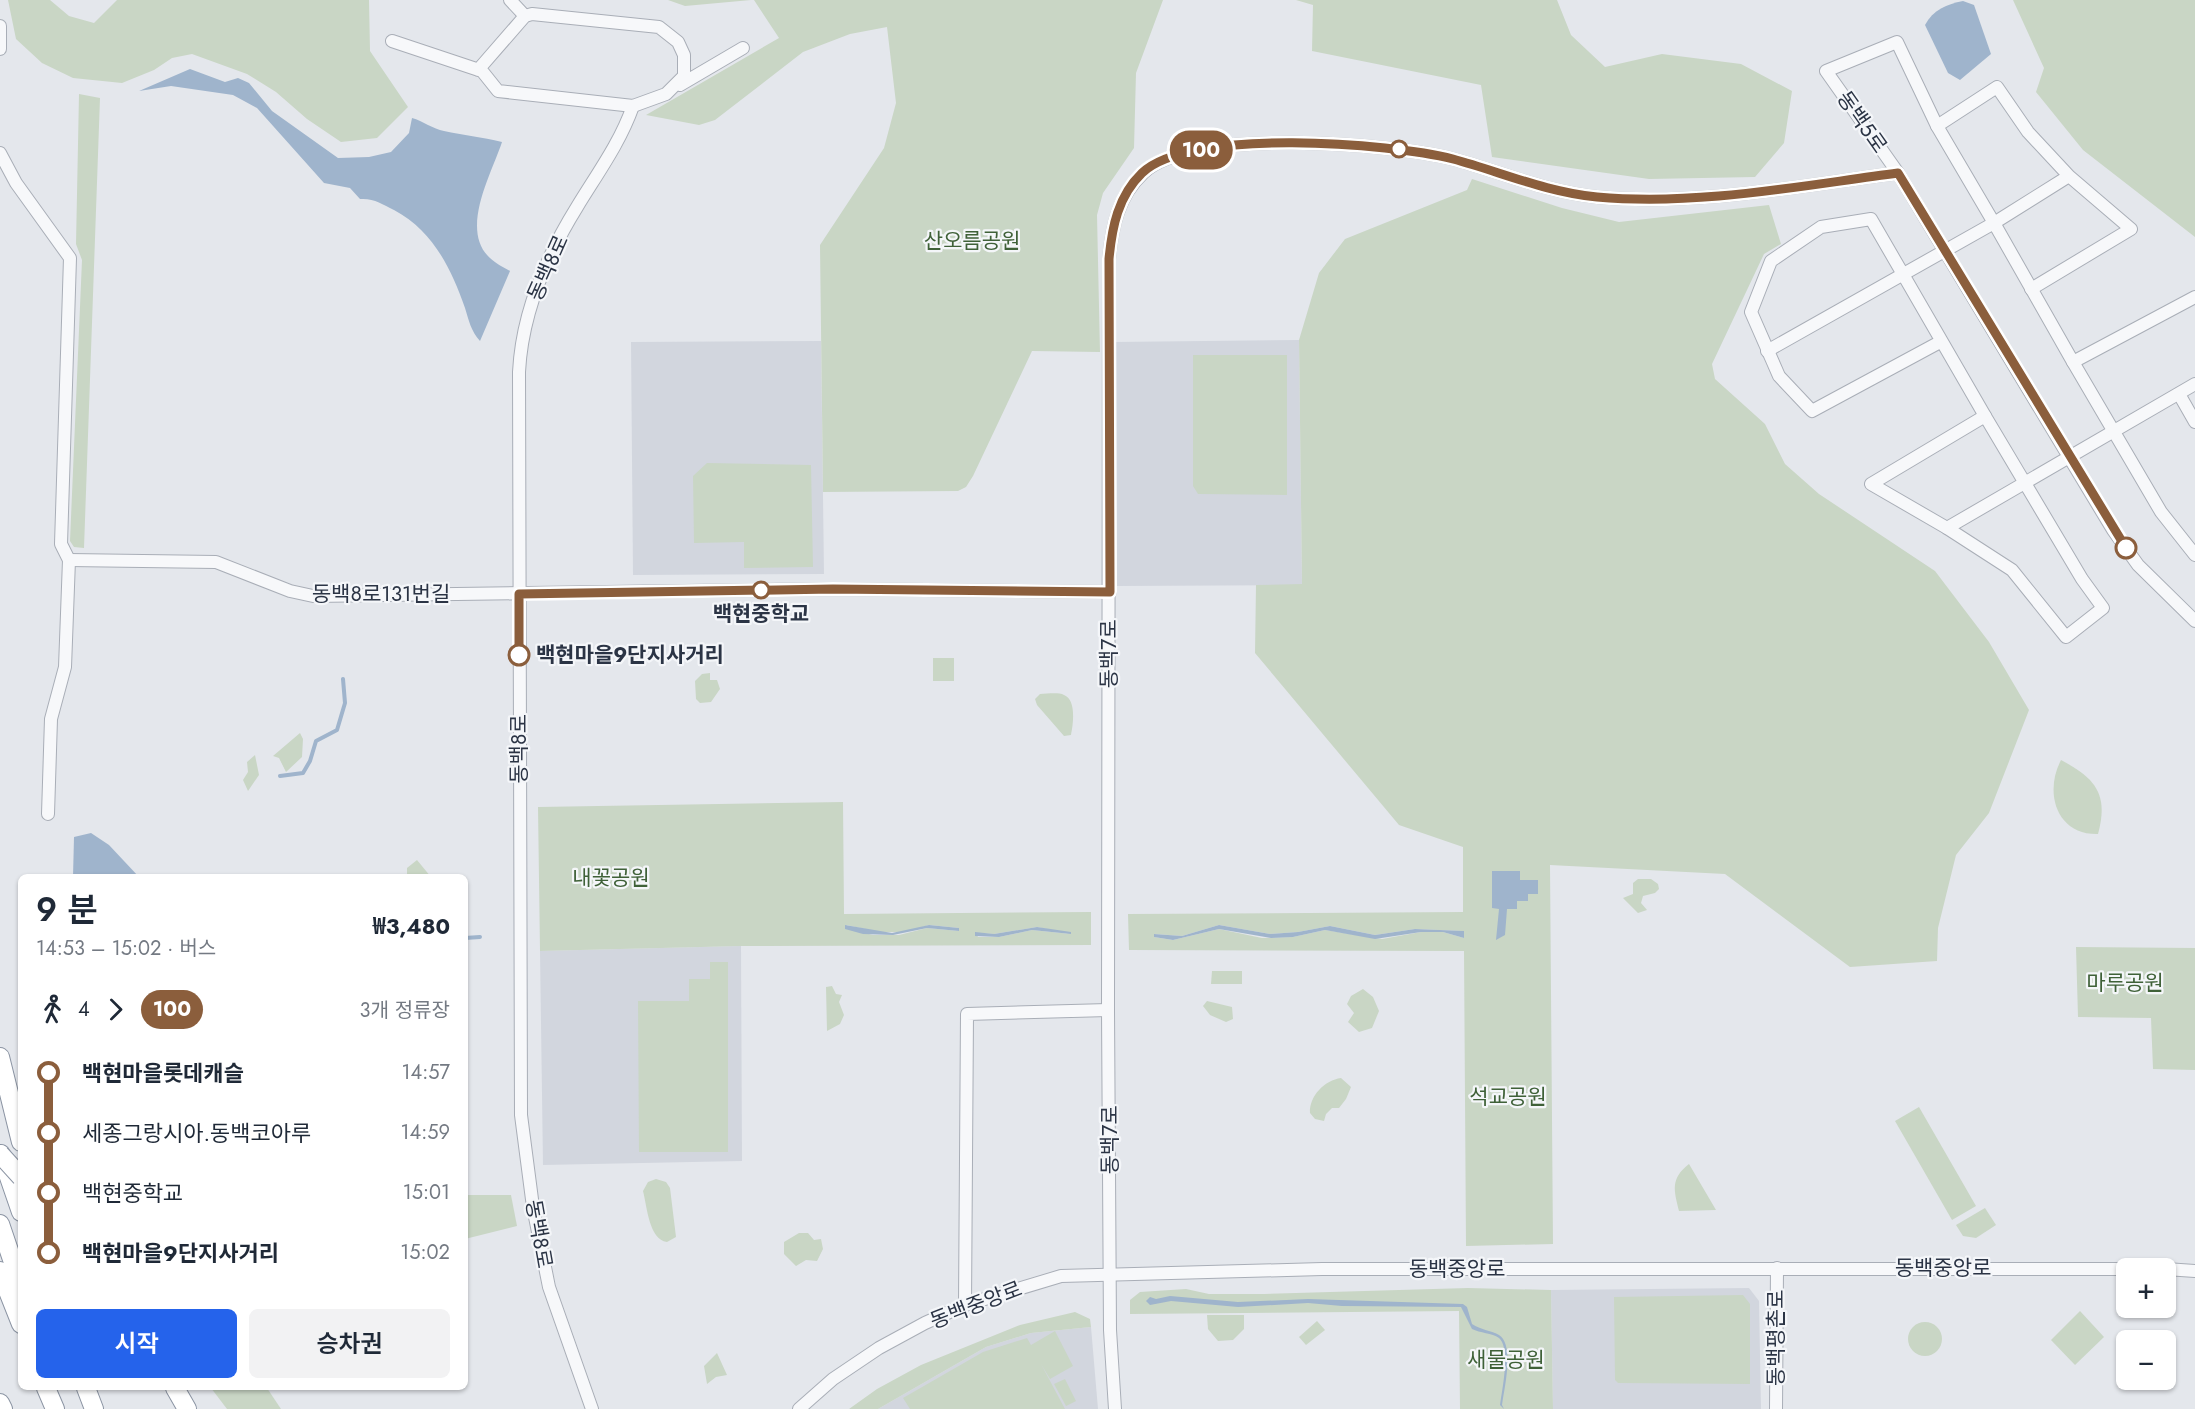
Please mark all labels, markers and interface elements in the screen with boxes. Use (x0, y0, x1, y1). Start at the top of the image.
street label: 동백5로 (1830, 85, 1894, 159)
line badge: 100 (1166, 130, 1236, 170)
text: 100 (1182, 135, 1220, 165)
unlabelled marker (1390, 140, 1408, 158)
park label: 산오름공원 (924, 226, 1020, 256)
street label: 동백8로 (520, 230, 576, 306)
unlabelled marker (2115, 537, 2137, 559)
street label: 동백8로131번길 (312, 579, 450, 609)
marker: 백현중학교 (752, 581, 770, 599)
place label: 백현중학교 (713, 599, 809, 629)
street label: 동백7로 (1094, 620, 1124, 689)
place label: 백현마을9단지사거리 (536, 640, 724, 670)
marker: 백현마을9단지사거리 (508, 644, 530, 666)
street label: 동백8로 (504, 714, 534, 784)
park label: 내꽃공원 (572, 863, 650, 893)
text: 9 분 (36, 886, 97, 933)
text: ₩3,480 (373, 910, 450, 942)
text: 14:53 – 15:02 · 버스 (36, 934, 216, 963)
park label: 마루공원 (2086, 968, 2164, 998)
icon: walk (36, 993, 69, 1026)
icon: forward (99, 993, 132, 1026)
text: 100 (153, 994, 191, 1024)
text: 4 (78, 995, 90, 1024)
text: 3개 정류장 (359, 996, 450, 1025)
text: 백현마을롯데캐슬 (82, 1057, 244, 1089)
text: 14:57 (402, 1058, 450, 1087)
park label: 석교공원 (1469, 1082, 1547, 1112)
street label: 동백7로 (1095, 1106, 1125, 1175)
text: 세종그랑시아.동백코아루 (82, 1117, 311, 1149)
text: 14:59 (401, 1118, 450, 1147)
text: 백현중학교 (82, 1177, 183, 1209)
text: 15:01 (403, 1178, 450, 1207)
street label: 동백8로 (518, 1197, 560, 1271)
text: 백현마을9단지사거리 (82, 1237, 279, 1269)
text: 15:02 (400, 1238, 450, 1267)
street label: 동백중앙로 (1895, 1253, 1991, 1283)
street label: 동백중앙로 (1409, 1254, 1505, 1284)
map controls (2116, 1258, 2176, 1390)
button: + (2116, 1258, 2176, 1318)
street label: 동백중앙로 (926, 1274, 1026, 1336)
street label: 동백평촌로 (1761, 1290, 1791, 1386)
button: 시작 (36, 1309, 237, 1378)
button: 승차권 (249, 1309, 450, 1378)
button: − (2116, 1330, 2176, 1390)
park label: 새물공원 (1467, 1345, 1545, 1375)

